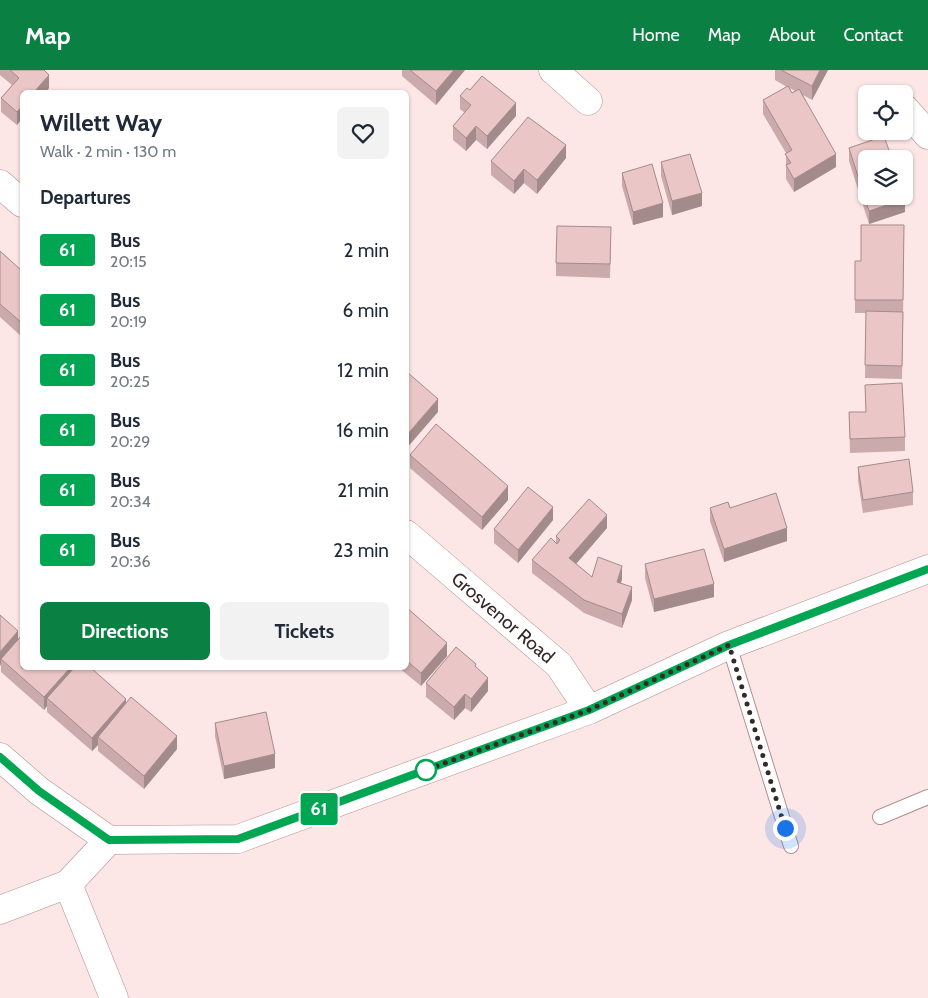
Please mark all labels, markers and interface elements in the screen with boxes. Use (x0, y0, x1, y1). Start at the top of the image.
text: Map (25, 21, 71, 50)
text: Home (632, 24, 680, 46)
text: Map (708, 24, 741, 46)
text: About (769, 24, 815, 46)
text: Contact (843, 24, 903, 46)
map controls (858, 85, 913, 205)
button: locate (858, 85, 913, 140)
button: heart (337, 107, 389, 159)
text: Willett Way (40, 108, 162, 137)
text: Walk · 2 min · 130 m (40, 142, 176, 161)
button: layers (858, 150, 913, 205)
text: Departures (40, 186, 131, 209)
text: Bus (110, 229, 140, 252)
text: 61 (59, 239, 76, 261)
text: 2 min (343, 239, 389, 262)
text: 20:15 (110, 252, 147, 271)
text: Bus (110, 289, 140, 312)
text: 61 (59, 299, 76, 321)
text: 6 min (343, 299, 389, 322)
text: 20:19 (110, 312, 147, 331)
text: Bus (110, 349, 140, 372)
text: 61 (59, 359, 76, 381)
text: 12 min (337, 359, 389, 382)
text: 20:25 (110, 372, 150, 391)
text: Bus (110, 409, 140, 432)
text: 61 (59, 419, 76, 441)
text: 16 min (336, 419, 389, 442)
text: 20:29 (110, 432, 150, 451)
text: Bus (110, 469, 140, 492)
text: 61 (59, 479, 76, 501)
text: 21 min (337, 479, 389, 502)
text: 20:34 (110, 492, 151, 511)
text: Bus (110, 529, 140, 552)
text: 61 (59, 539, 76, 561)
text: 23 min (333, 539, 389, 562)
text: 20:36 (110, 552, 151, 571)
street label: Grosvenor Road (447, 567, 559, 668)
button: Directions (40, 602, 210, 660)
button: Tickets (220, 602, 389, 660)
unlabelled marker (415, 759, 437, 781)
line badge: 61 (296, 793, 342, 825)
text: 61 (311, 798, 327, 820)
your location (773, 816, 798, 841)

